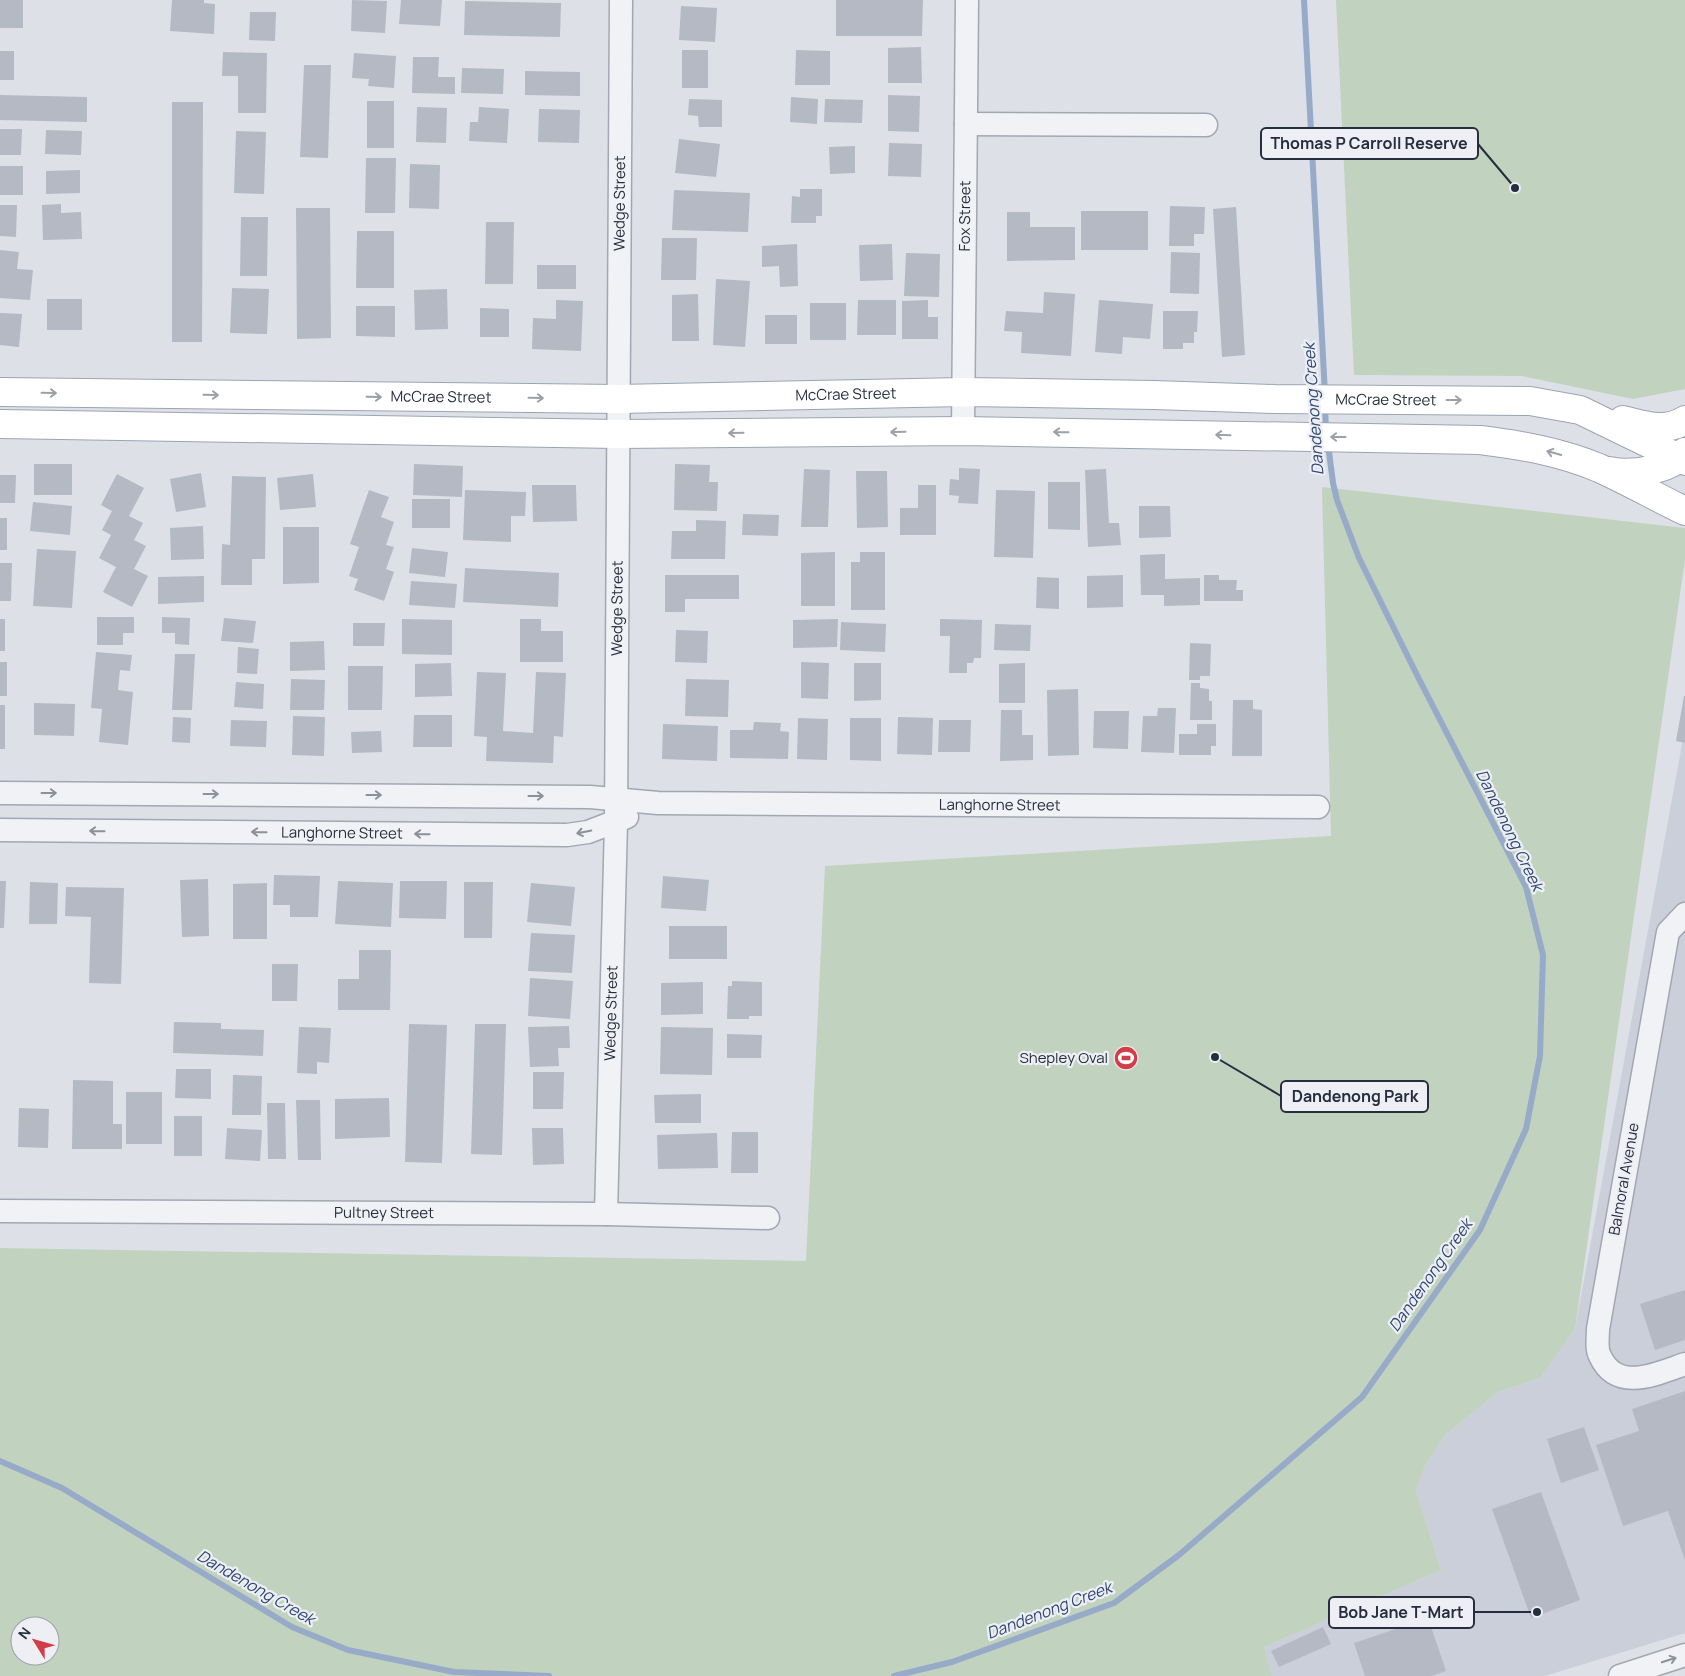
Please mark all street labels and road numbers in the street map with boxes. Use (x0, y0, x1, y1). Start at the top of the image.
street label: Wedge Street (608, 155, 630, 251)
street label: Fox Street (954, 180, 975, 252)
street label: McCrae Street (795, 382, 897, 405)
street label: McCrae Street (390, 385, 492, 408)
street label: McCrae Street (1335, 388, 1436, 410)
street label: Wedge Street (606, 560, 628, 656)
street label: Langhorne Street (939, 794, 1061, 815)
street label: Langhorne Street (281, 821, 403, 844)
street label: Wedge Street (599, 965, 622, 1061)
street label: Balmoral Avenue (1603, 1121, 1644, 1237)
street label: Pultney Street (334, 1202, 434, 1223)

